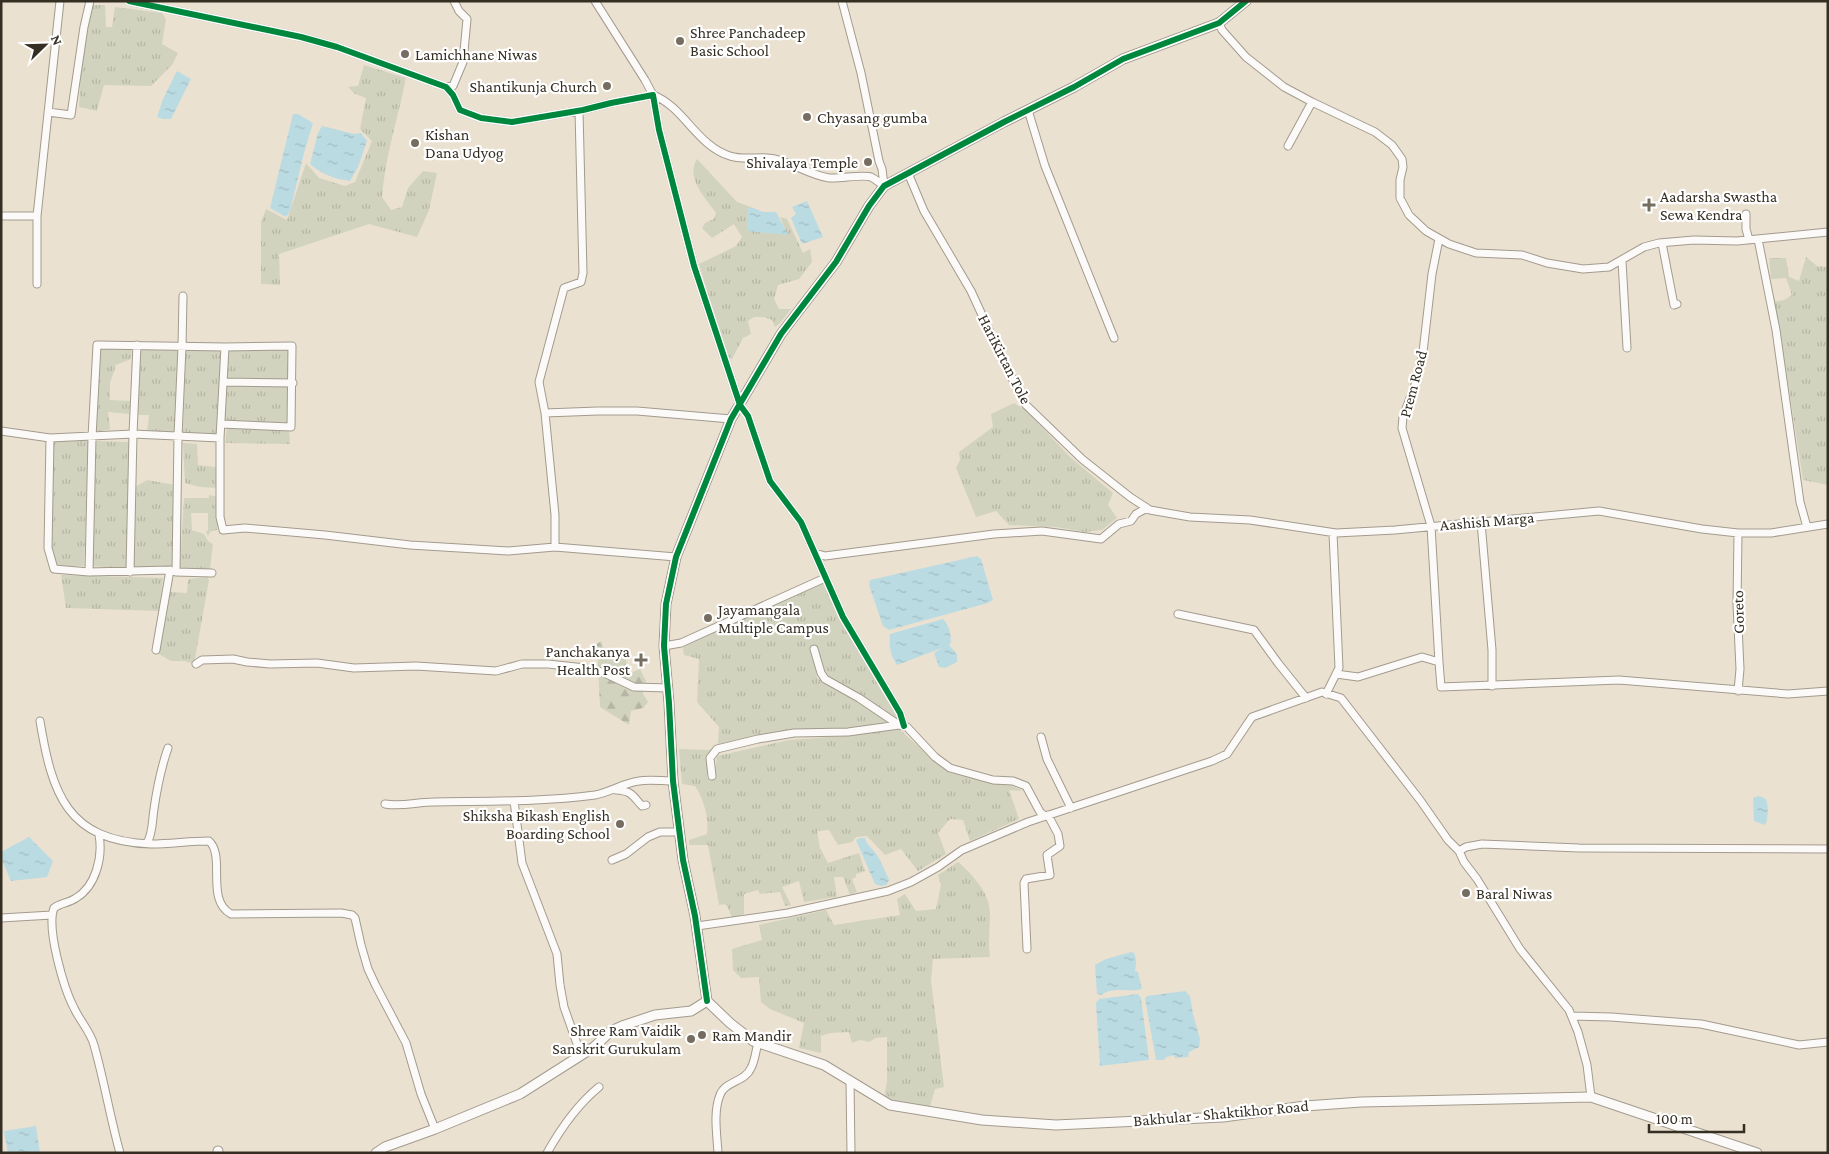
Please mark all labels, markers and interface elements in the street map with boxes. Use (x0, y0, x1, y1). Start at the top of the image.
north arrow (20, 20, 70, 70)
place label: Shree Panchadeep Basic School (690, 24, 806, 59)
text: N (48, 32, 66, 48)
marker: Shree Panchadeep Basic School (674, 35, 686, 47)
place label: Lamichhane Niwas (415, 46, 537, 63)
marker: Lamichhane Niwas (399, 48, 411, 60)
place label: Shantikunja Church (469, 78, 597, 96)
marker: Shantikunja Church (601, 80, 613, 92)
place label: Chyasang gumba (817, 109, 928, 127)
marker: Chyasang gumba (801, 111, 813, 123)
place label: Kishan Dana Udyog (425, 126, 504, 162)
marker: Kishan Dana Udyog (409, 137, 421, 149)
place label: Shivalaya Temple (746, 154, 858, 172)
marker: Shivalaya Temple (862, 156, 874, 168)
place label: Aadarsha Swastha Sewa Kendra (1660, 188, 1778, 223)
marker: Aadarsha Swastha Sewa Kendra (1642, 198, 1656, 212)
street label: HariKirtan Tole (975, 311, 1035, 407)
street label: Prem Road (1396, 348, 1430, 419)
street label: Aashish Marga (1439, 508, 1536, 535)
street label: Goreto (1729, 590, 1747, 634)
place label: Jayamangala Multiple Campus (716, 601, 829, 637)
marker: Jayamangala Multiple Campus (702, 612, 714, 624)
place label: Panchakanya Health Post (545, 643, 631, 678)
marker: Panchakanya Health Post (634, 653, 648, 667)
place label: Shiksha Bikash English Boarding School (463, 807, 610, 843)
marker: Shiksha Bikash English Boarding School (614, 818, 626, 830)
place label: Baral Niwas (1476, 885, 1552, 902)
marker: Baral Niwas (1460, 887, 1472, 899)
place label: Shree Ram Vaidik Sanskrit Gurukulam (552, 1022, 681, 1057)
place label: Ram Mandir (712, 1027, 792, 1044)
marker: Ram Mandir (696, 1029, 708, 1041)
marker: Shree Ram Vaidik Sanskrit Gurukulam (685, 1033, 697, 1045)
street label: Bakhular - Shaktikhor Road (1133, 1097, 1310, 1129)
scale bar (1649, 1102, 1744, 1134)
text: 100 m (1656, 1111, 1693, 1127)

